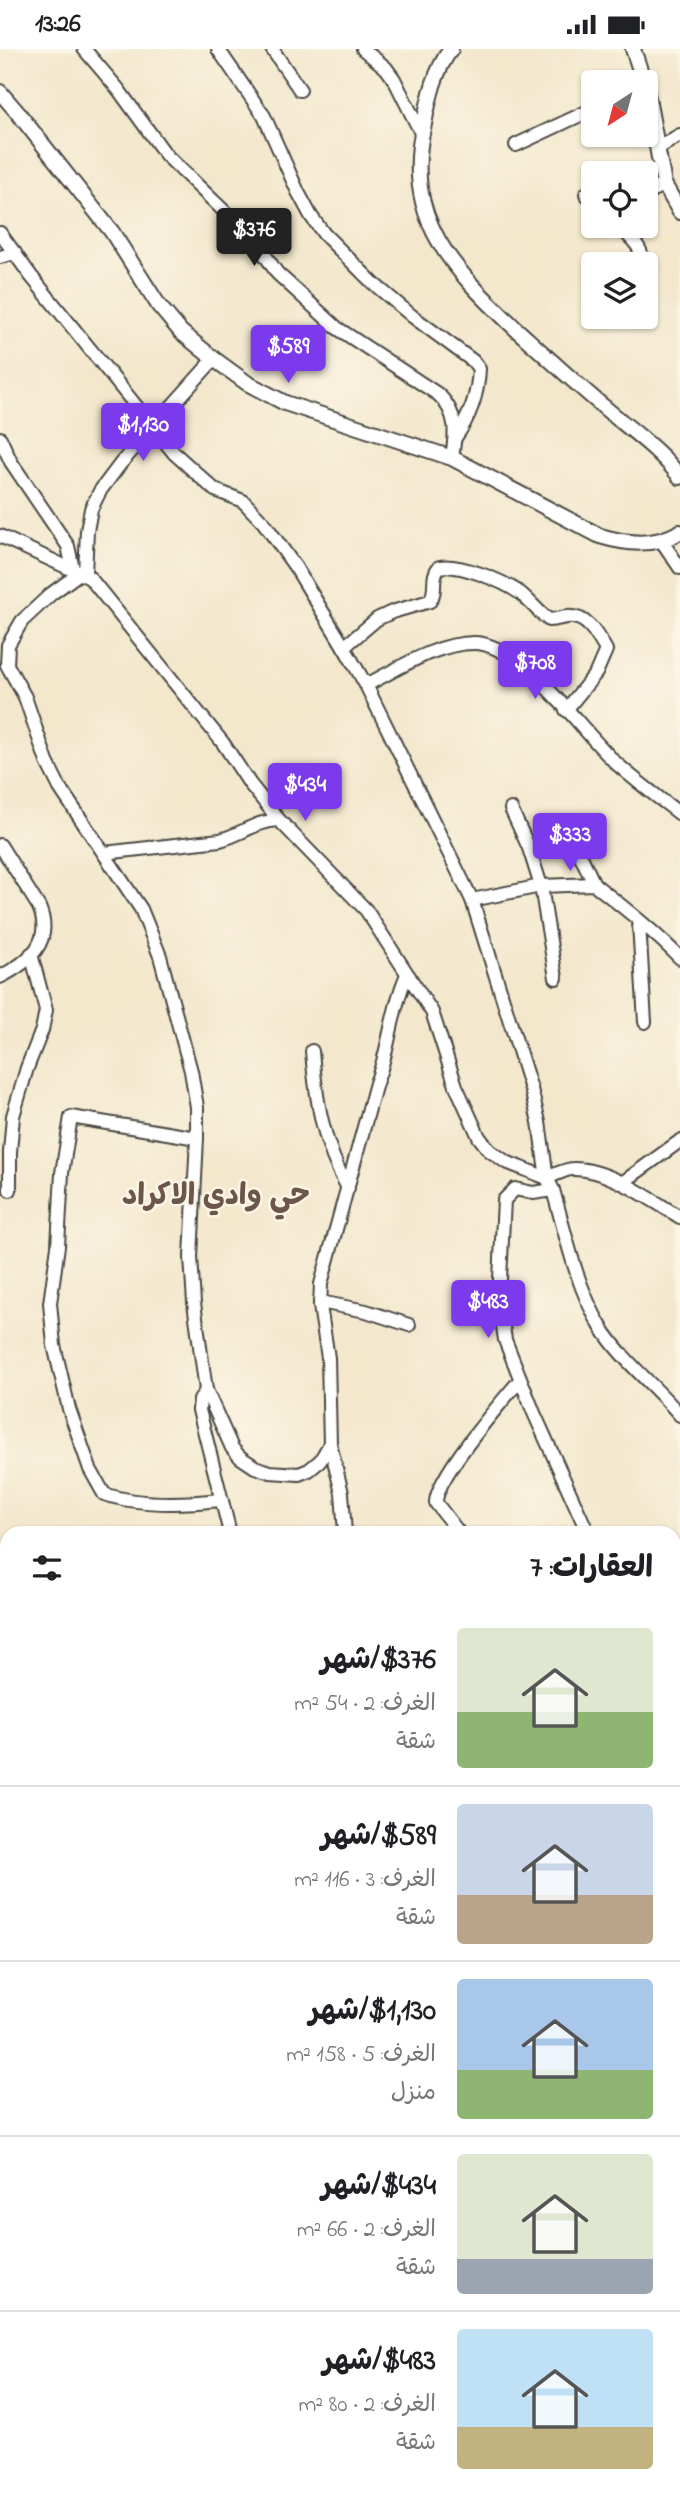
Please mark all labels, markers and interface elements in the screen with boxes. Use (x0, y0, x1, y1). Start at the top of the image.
text: 13:26 (35, 6, 81, 44)
north arrow (581, 70, 658, 147)
map controls (581, 70, 658, 329)
button: locate (581, 161, 658, 238)
pin: $376 (213, 209, 295, 268)
text: $376 (232, 214, 276, 247)
button: layers (581, 252, 658, 329)
pin: $589 (247, 325, 329, 385)
text: $589 (267, 331, 309, 364)
pin: $1,130 (86, 403, 200, 463)
text: $1,130 (117, 409, 169, 442)
pin: $708 (494, 641, 576, 701)
text: $708 (514, 647, 556, 680)
pin: $434 (264, 763, 346, 823)
text: $434 (284, 769, 326, 802)
pin: $333 (529, 813, 611, 873)
text: $333 (549, 819, 591, 852)
district label: حي وادي الاكراد (122, 1175, 310, 1220)
pin: $483 (447, 1281, 529, 1340)
text: $483 (467, 1286, 509, 1319)
text: العقارات: 7 (530, 1547, 653, 1591)
icon: filters (28, 1549, 66, 1587)
text: $376/شهر (321, 1639, 436, 1683)
icon: home (513, 1656, 597, 1740)
text: الغرف: 2 · 54 m² (294, 1688, 436, 1721)
text: شقة (396, 1726, 436, 1759)
text: $589/شهر (321, 1815, 436, 1859)
icon: home (513, 1832, 597, 1916)
text: الغرف: 3 · 116 m² (294, 1864, 436, 1897)
text: شقة (396, 1902, 436, 1935)
text: $1,130/شهر (309, 1990, 436, 2034)
icon: home (513, 2007, 597, 2091)
text: الغرف: 5 · 158 m² (286, 2039, 436, 2072)
text: منزل (391, 2077, 436, 2110)
text: $434/شهر (322, 2165, 436, 2209)
icon: home (513, 2182, 597, 2266)
text: الغرف: 2 · 66 m² (297, 2214, 436, 2247)
text: شقة (396, 2252, 436, 2285)
text: $483/شهر (323, 2340, 436, 2384)
icon: home (513, 2357, 597, 2441)
text: الغرف: 2 · 80 m² (298, 2389, 436, 2422)
text: شقة (396, 2427, 436, 2460)

